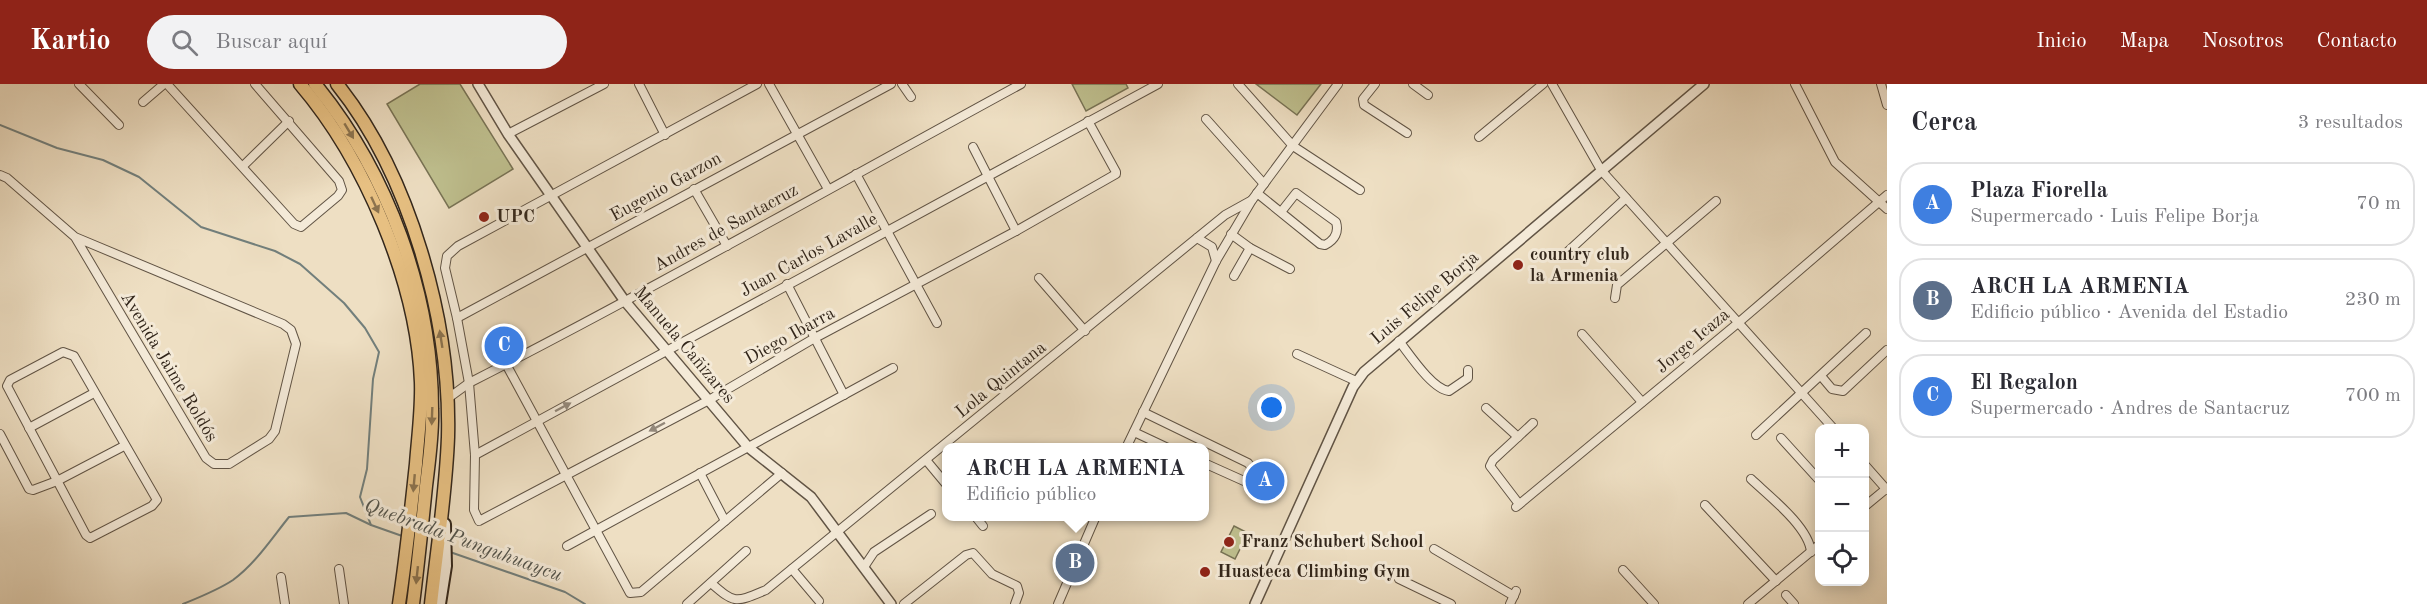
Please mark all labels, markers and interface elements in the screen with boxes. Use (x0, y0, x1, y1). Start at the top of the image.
search box (147, 15, 567, 69)
icon: search (168, 26, 201, 59)
text: Kartio (30, 28, 111, 56)
text: Buscar aquí (216, 31, 327, 53)
text: Inicio (2036, 31, 2087, 52)
text: Mapa (2120, 31, 2169, 52)
text: Nosotros (2202, 31, 2284, 52)
text: Contacto (2317, 31, 2397, 52)
text: Cerca (1911, 110, 1977, 136)
text: 3 resultados (2298, 113, 2403, 133)
one-way arrow (344, 123, 355, 139)
street label: Eugenio Garzon (607, 149, 725, 225)
text: Plaza Fiorella (1970, 180, 2108, 202)
street label: Andres de Santacruz (651, 181, 801, 275)
text: A (1925, 194, 1940, 214)
text: 70 m (2356, 194, 2401, 214)
one-way arrow (370, 196, 379, 213)
text: Supermercado · Luis Felipe Borja (1970, 207, 2259, 227)
place label: UPC (496, 208, 535, 226)
marker: UPC (477, 210, 491, 224)
street label: Juan Carlos Lavalle (737, 210, 881, 300)
place label: country club la Armenia (1530, 246, 1630, 285)
street label: Luis Felipe Borja (1368, 248, 1482, 348)
marker: country club la Armenia (1511, 258, 1525, 272)
text: ARCH LA ARMENIA (1970, 276, 2189, 298)
street label: Manuela Cañizares (630, 283, 738, 407)
street label: Avenida Jaime Roldós (117, 289, 221, 445)
text: B (1925, 290, 1940, 310)
text: 230 m (2345, 290, 2401, 310)
text: Edificio público · Avenida del Estadio (1970, 303, 2288, 323)
street label: Diego Ibarra (742, 304, 838, 368)
street label: Jorge Icaza (1653, 305, 1733, 377)
pin: C (484, 324, 524, 368)
one-way arrow (437, 329, 446, 348)
street label: Lola Quintana (952, 338, 1050, 422)
text: El Regalon (1970, 372, 2078, 394)
text: C (1926, 386, 1939, 406)
text: 700 m (2345, 386, 2401, 406)
your location (1257, 393, 1286, 422)
text: Supermercado · Andres de Santacruz (1970, 399, 2290, 419)
one-way arrow (555, 402, 572, 412)
one-way arrow (427, 406, 436, 425)
one-way arrow (648, 422, 665, 432)
map controls (1815, 424, 1869, 586)
button: + (1815, 424, 1869, 478)
popup (942, 443, 1209, 521)
text: ARCH LA ARMENIA (966, 458, 1185, 480)
pin: A (1246, 458, 1284, 504)
one-way arrow (409, 474, 419, 493)
button: − (1815, 478, 1869, 532)
text: Edificio público (966, 485, 1096, 505)
water label: Quebrada Punguhuaycu (361, 496, 565, 586)
button: locate (1815, 532, 1869, 586)
place label: Franz Schubert School (1241, 533, 1424, 551)
marker: Franz Schubert School (1222, 535, 1236, 549)
pin: B (1056, 540, 1094, 586)
place label: Huasteca Climbing Gym (1217, 563, 1410, 581)
marker: Huasteca Climbing Gym (1198, 565, 1212, 579)
one-way arrow (412, 566, 421, 585)

